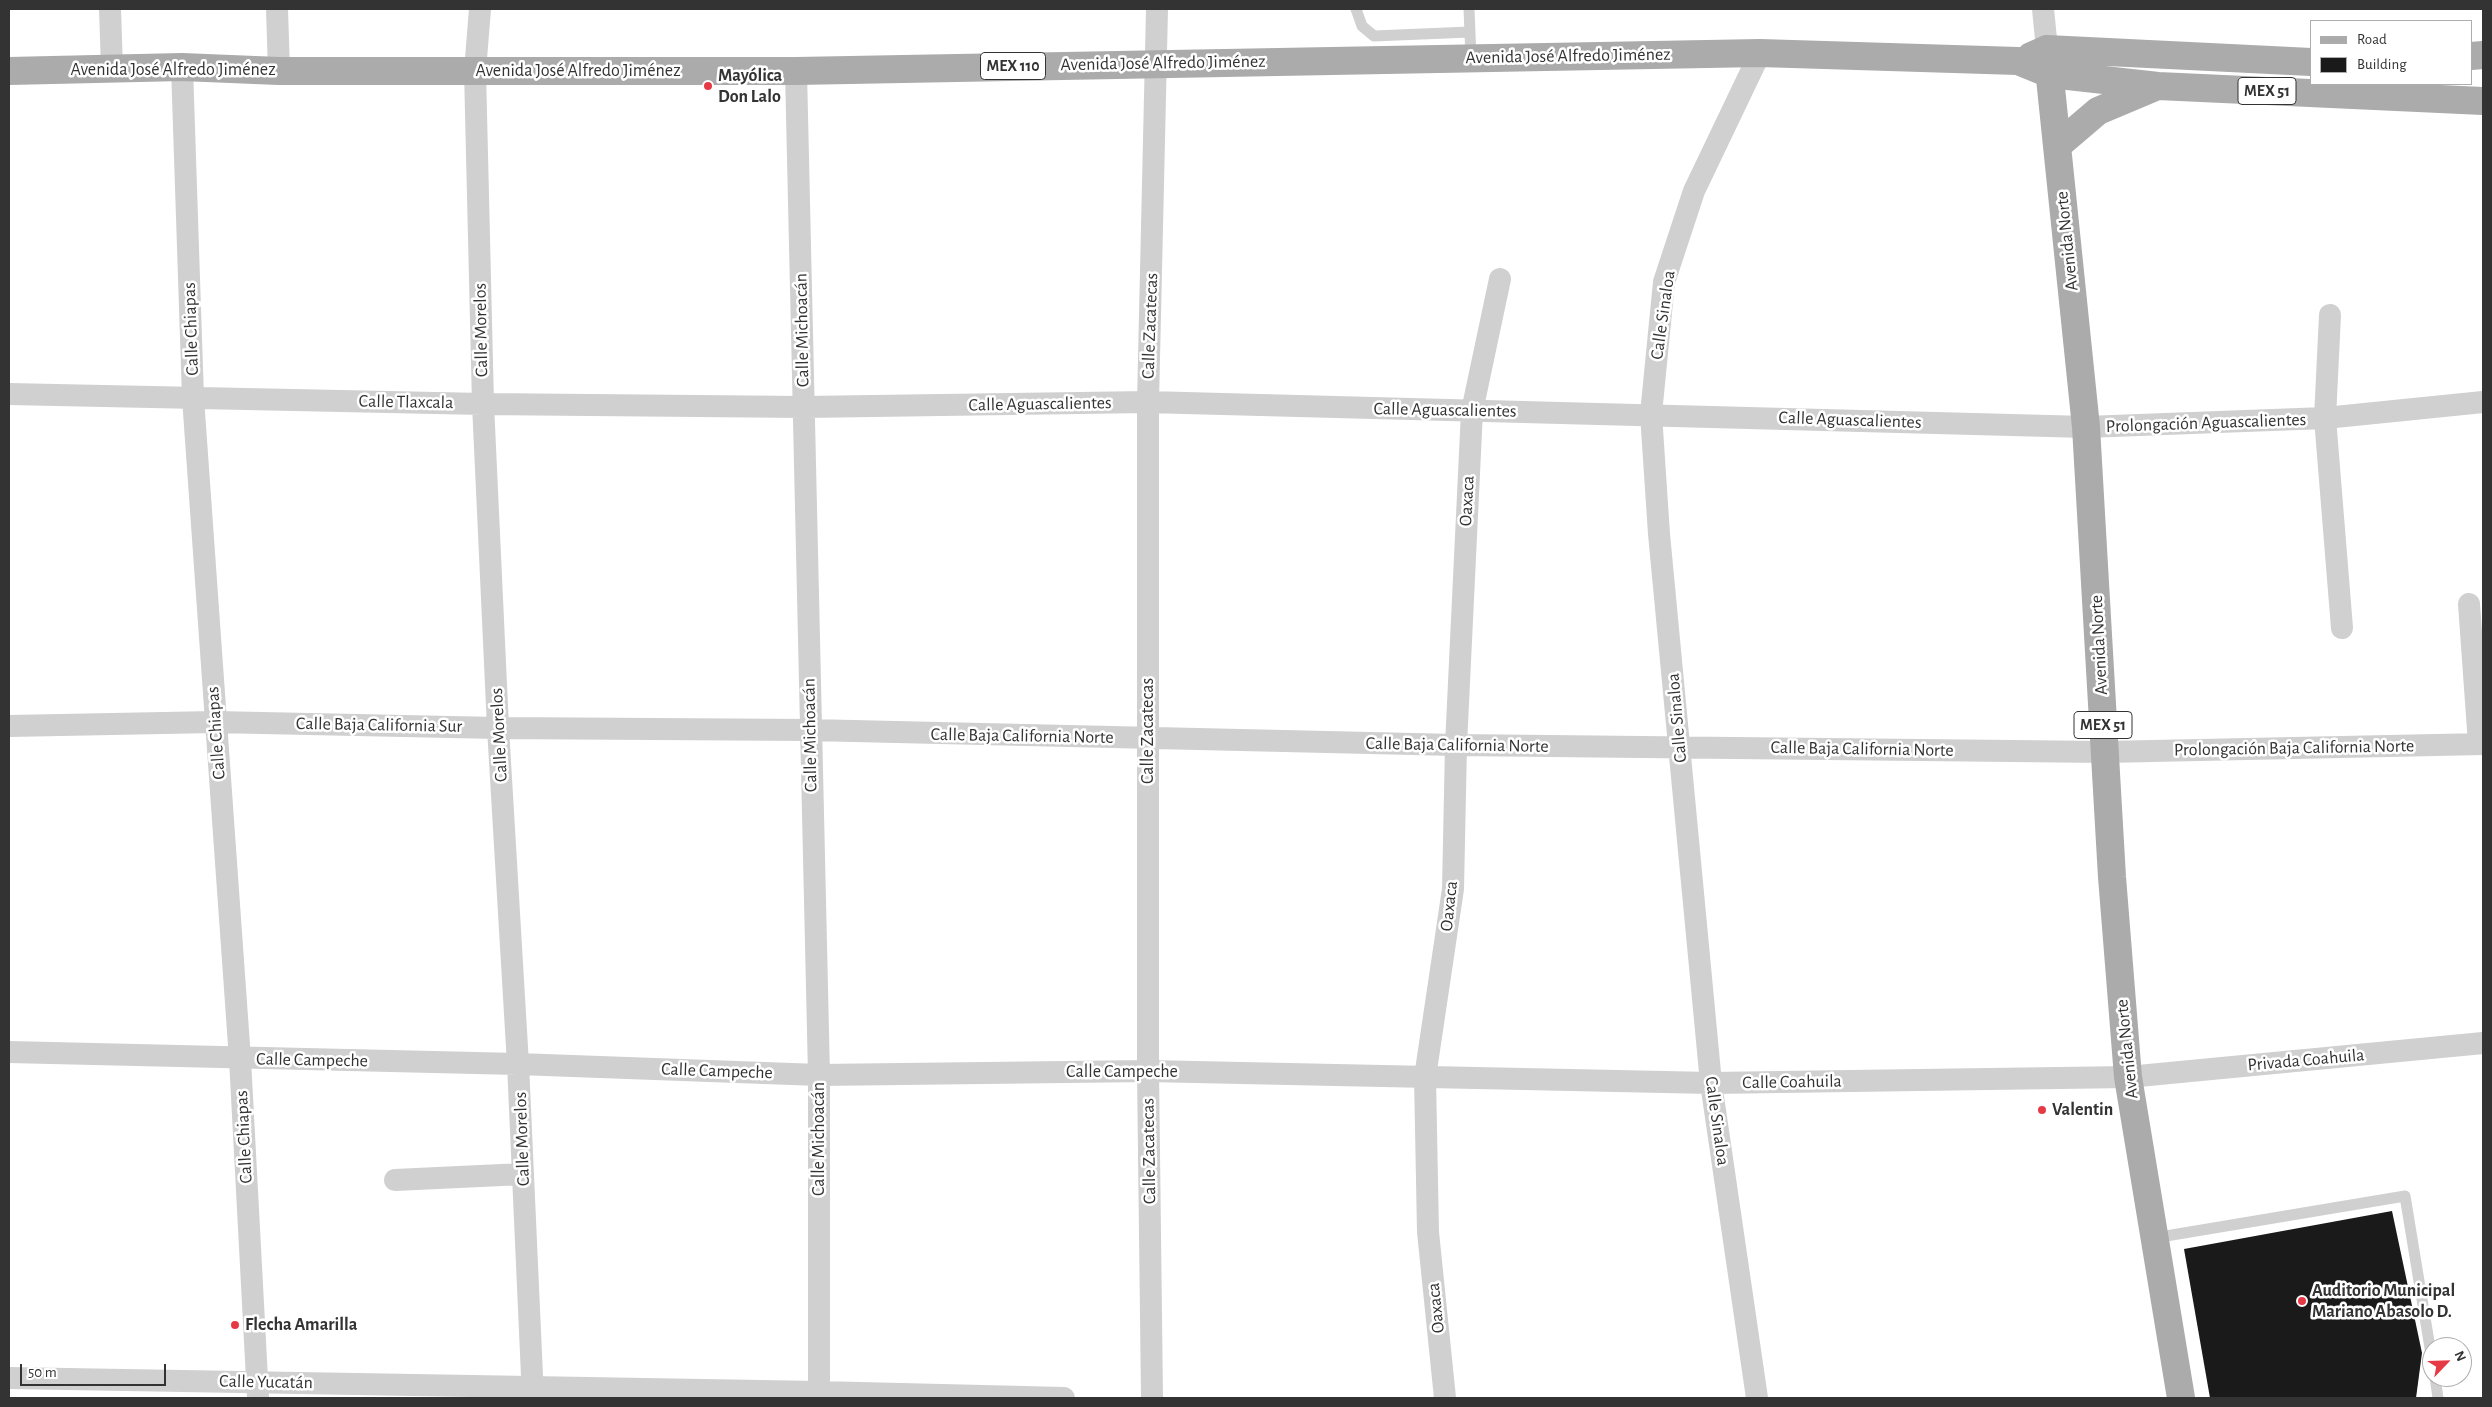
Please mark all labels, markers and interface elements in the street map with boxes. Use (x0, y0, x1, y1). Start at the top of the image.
legend (2310, 20, 2472, 85)
text: Road (2357, 32, 2387, 47)
street label: Avenida José Alfredo Jiménez (1465, 43, 1671, 69)
street label: Avenida José Alfredo Jiménez (1060, 50, 1266, 76)
road number: MEX 110 (980, 52, 1046, 80)
text: Building (2357, 57, 2407, 72)
street label: Avenida José Alfredo Jiménez (70, 59, 276, 81)
street label: Avenida José Alfredo Jiménez (475, 60, 681, 82)
place label: Mayólica Don Lalo (718, 65, 782, 108)
road number: MEX 51 (2238, 78, 2296, 104)
marker: Mayólica Don Lalo (702, 80, 714, 92)
street label: Avenida Norte (2051, 190, 2083, 292)
street label: Calle Sinaloa (1646, 269, 1680, 361)
street label: Calle Michoacán (790, 273, 814, 387)
street label: Calle Zacatecas (1137, 273, 1163, 379)
street label: Calle Chiapas (179, 282, 203, 376)
street label: Calle Morelos (469, 283, 493, 377)
street label: Calle Tlaxcala (359, 390, 453, 414)
street label: Calle Aguascalientes (968, 392, 1112, 416)
street label: Calle Aguascalientes (1373, 398, 1517, 422)
street label: Calle Aguascalientes (1778, 407, 1922, 433)
street label: Prolongación Aguascalientes (2105, 409, 2307, 437)
street label: Oaxaca (1455, 475, 1479, 527)
street label: Avenida Norte (2086, 594, 2112, 696)
street label: Calle Sinaloa (1662, 672, 1692, 764)
street label: Calle Michoacán (798, 678, 822, 792)
street label: Calle Zacatecas (1137, 678, 1159, 784)
street label: Calle Chiapas (202, 686, 230, 780)
street label: Calle Morelos (486, 687, 512, 783)
road number: MEX 51 (2074, 712, 2132, 738)
street label: Calle Baja California Sur (296, 713, 462, 737)
street label: Calle Baja California Norte (930, 724, 1114, 748)
street label: Calle Baja California Norte (1365, 733, 1549, 757)
street label: Prolongación Baja California Norte (2174, 735, 2414, 761)
street label: Calle Baja California Norte (1770, 737, 1954, 761)
street label: Oaxaca (1436, 880, 1462, 932)
street label: Avenida Norte (2111, 998, 2143, 1100)
street label: Privada Coahuila (2247, 1044, 2365, 1076)
street label: Calle Campeche (256, 1048, 368, 1072)
street label: Calle Campeche (661, 1058, 773, 1084)
street label: Calle Campeche (1066, 1061, 1178, 1083)
street label: Calle Coahuila (1742, 1070, 1842, 1094)
street label: Calle Sinaloa (1700, 1075, 1734, 1167)
street label: Calle Michoacán (808, 1082, 830, 1196)
street label: Calle Chiapas (231, 1090, 257, 1184)
street label: Calle Morelos (510, 1091, 534, 1187)
street label: Calle Zacatecas (1137, 1098, 1161, 1204)
place label: Valentin (2052, 1099, 2113, 1121)
marker: Valentin (2036, 1104, 2048, 1116)
place label: Auditorio Municipal Mariano Abasolo D. (2312, 1280, 2455, 1322)
street label: Oaxaca (1423, 1282, 1449, 1334)
marker: Auditorio Municipal Mariano Abasolo D. (2296, 1295, 2308, 1307)
place label: Flecha Amarilla (245, 1314, 357, 1336)
marker: Flecha Amarilla (229, 1319, 241, 1331)
north arrow (2422, 1337, 2472, 1387)
text: N (2451, 1349, 2468, 1364)
scale bar (22, 1354, 169, 1386)
text: 50 m (28, 1365, 57, 1380)
street label: Calle Yucatán (219, 1370, 313, 1394)

